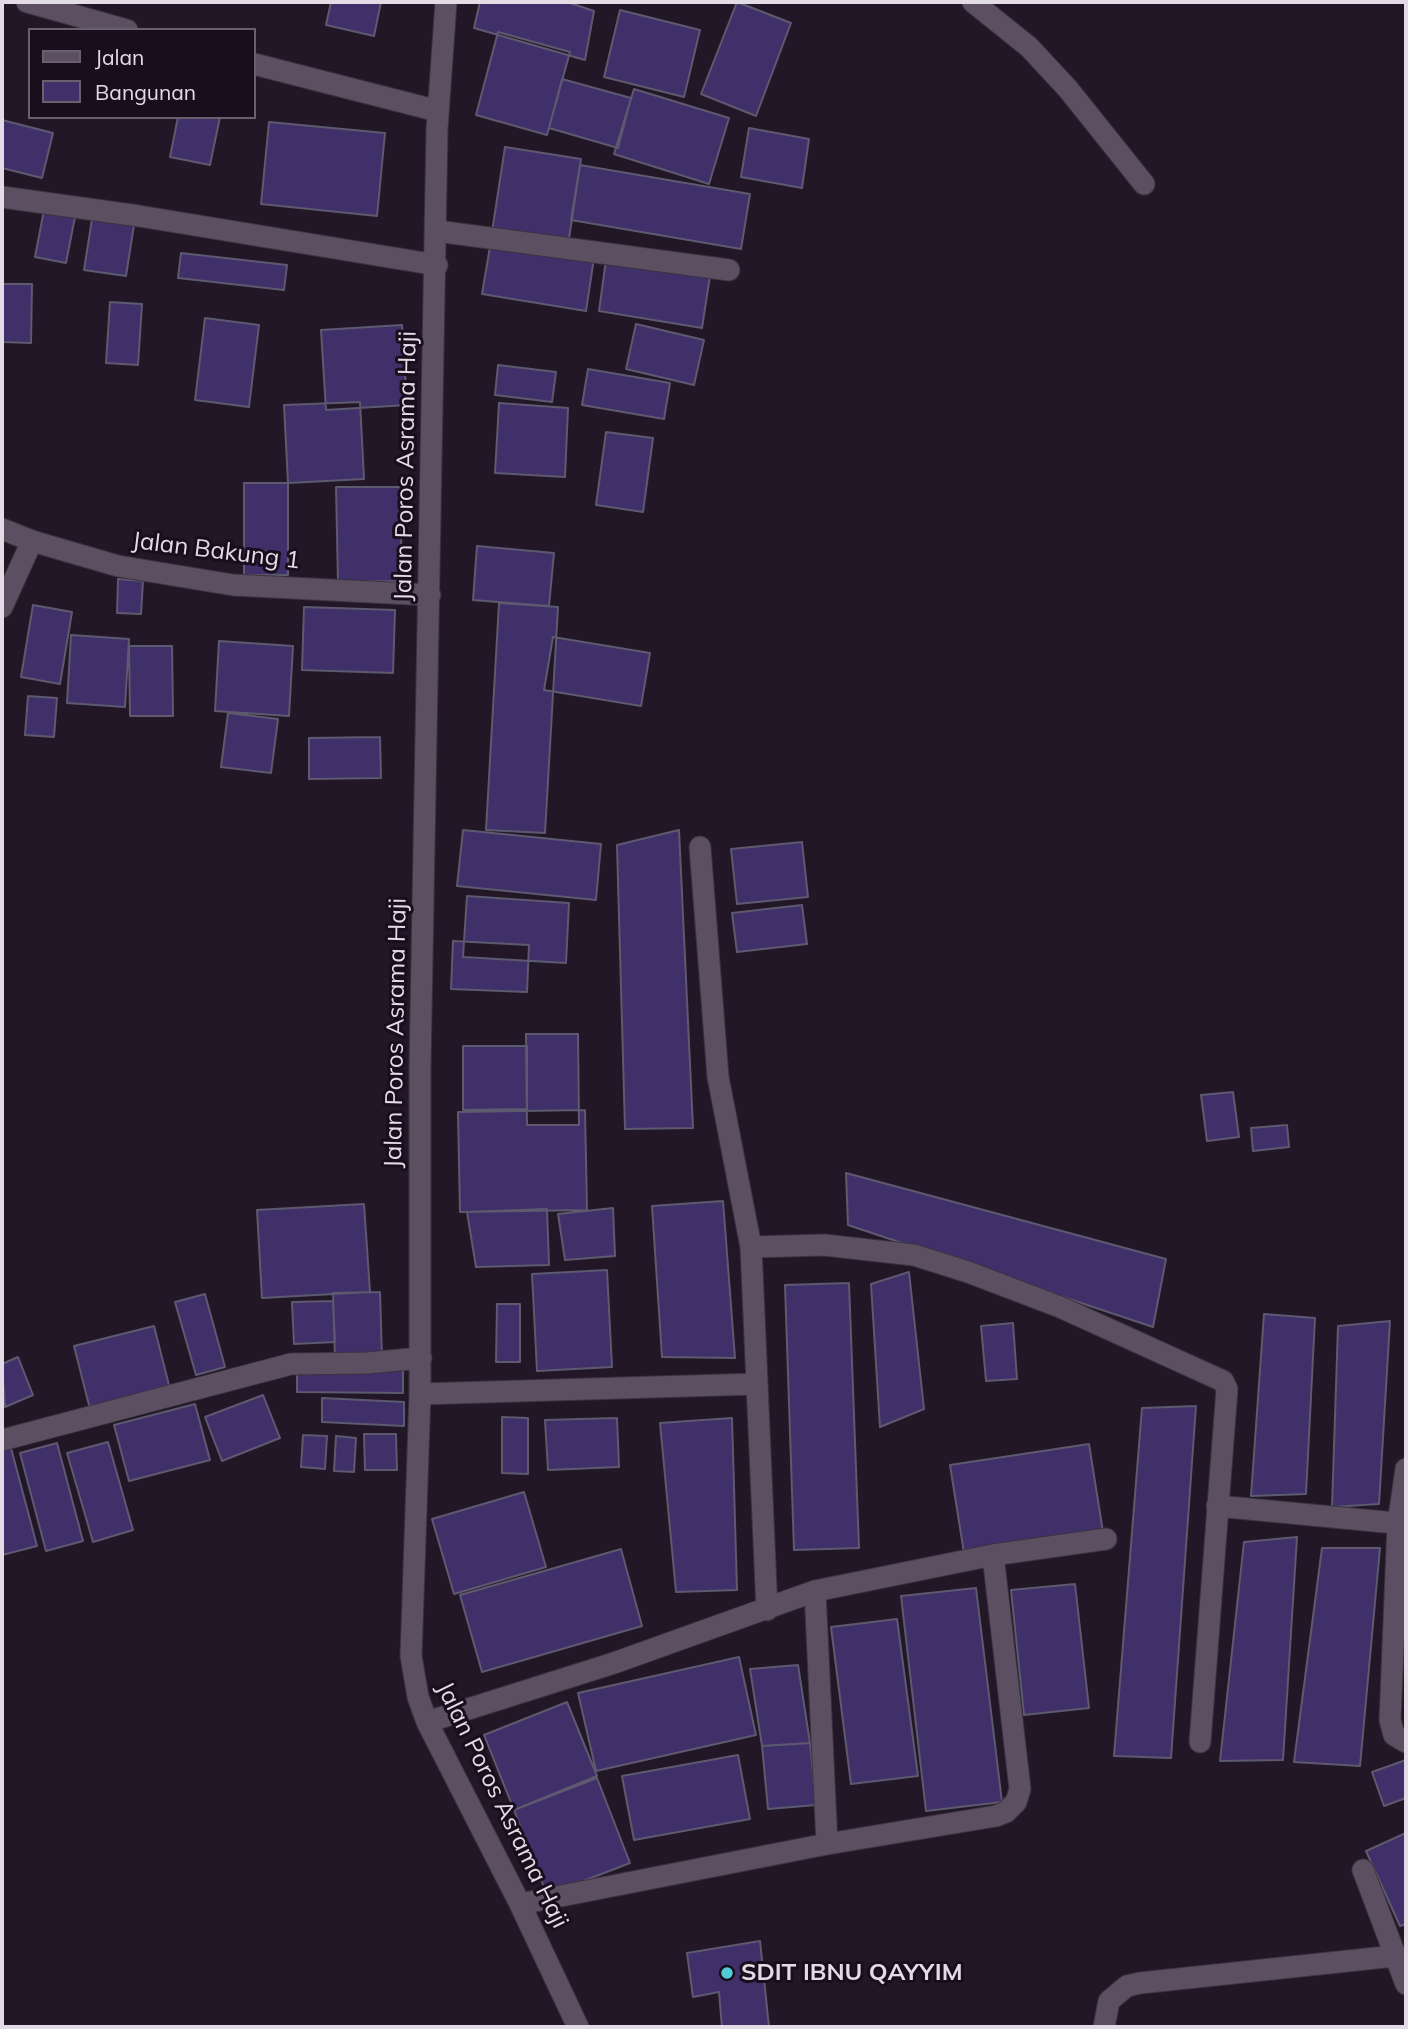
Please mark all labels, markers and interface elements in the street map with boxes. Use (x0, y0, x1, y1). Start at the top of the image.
legend (28, 28, 256, 119)
text: Jalan (95, 44, 144, 70)
text: Bangunan (95, 79, 196, 105)
street label: Jalan Poros Asrama Haji (389, 331, 423, 601)
street label: Jalan Bakung 1 (130, 526, 302, 576)
street label: Jalan Poros Asrama Haji (379, 898, 413, 1168)
street label: Jalan Poros Asrama Haji (430, 1677, 574, 1933)
place label: SDIT IBNU QAYYIM (741, 1959, 963, 1987)
marker: SDIT IBNU QAYYIM (719, 1965, 735, 1981)

